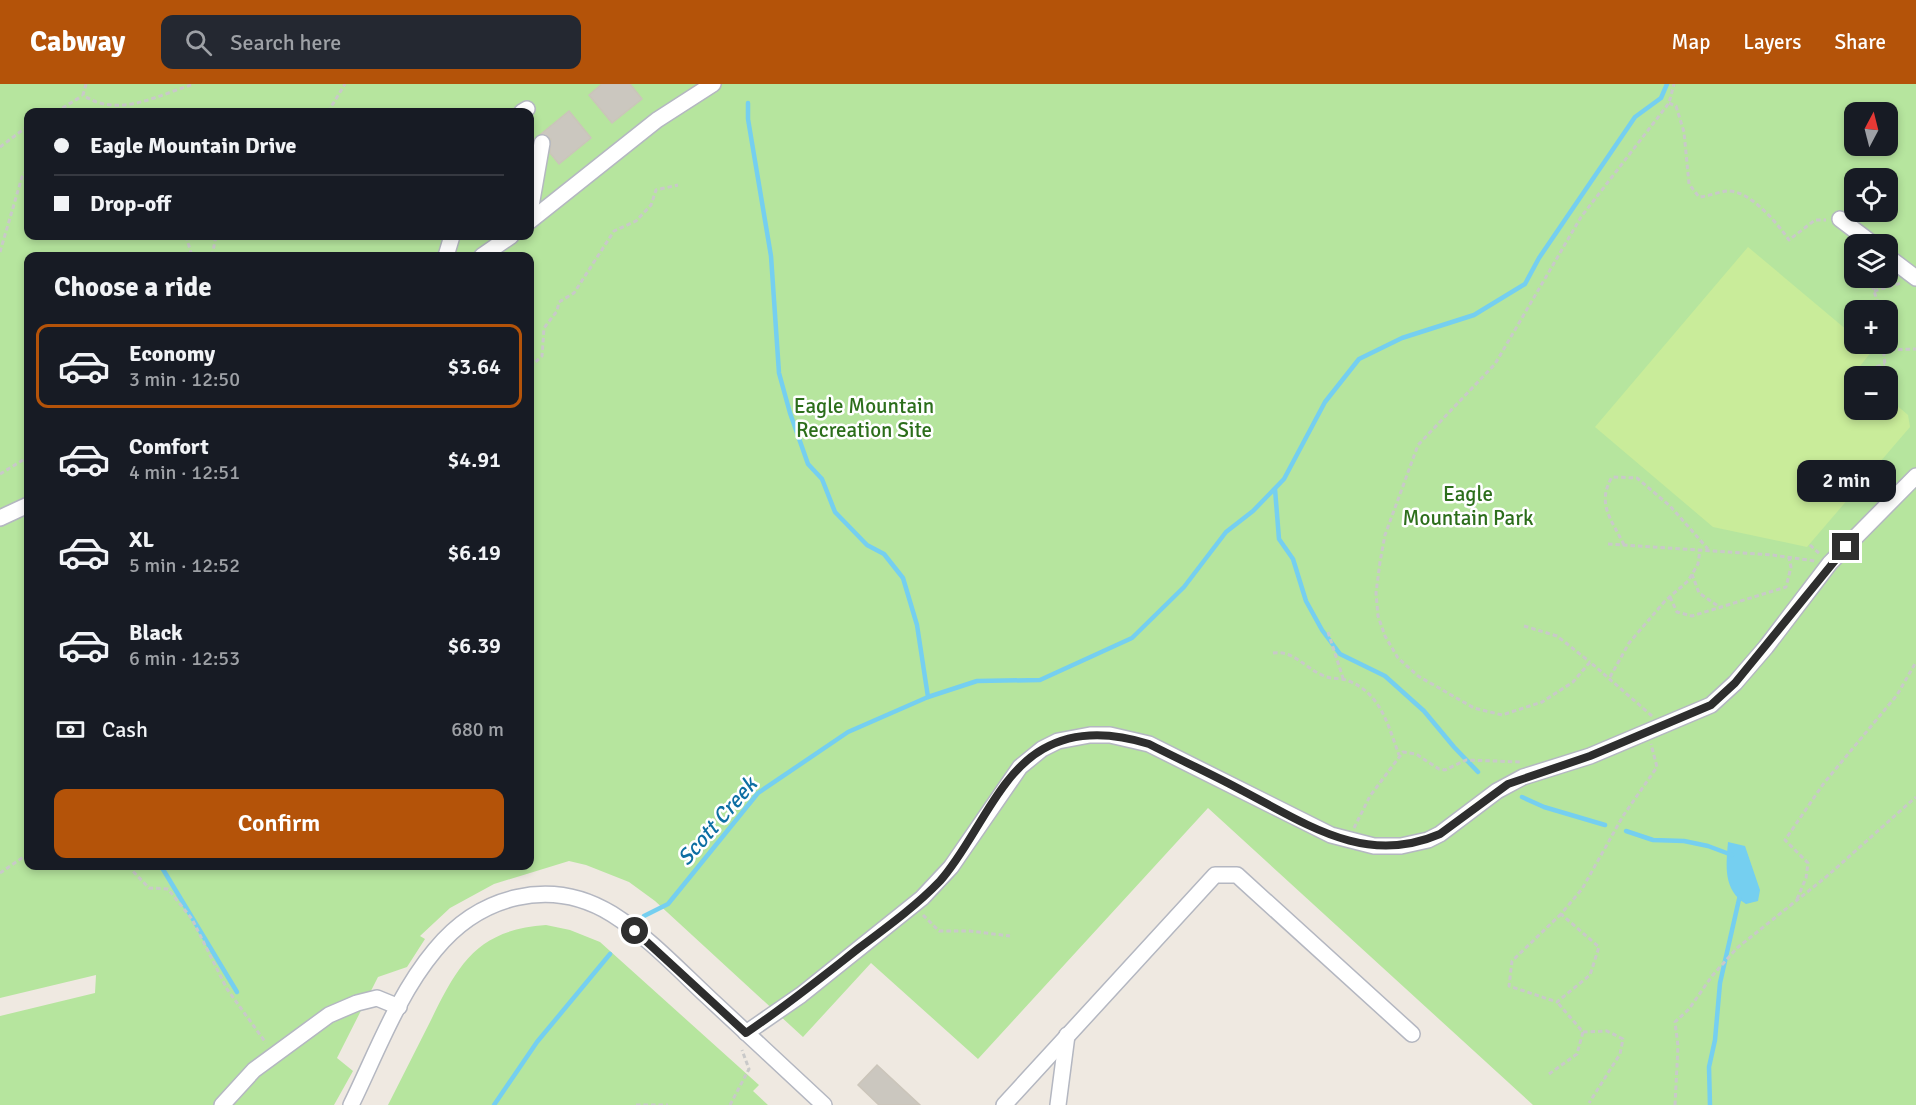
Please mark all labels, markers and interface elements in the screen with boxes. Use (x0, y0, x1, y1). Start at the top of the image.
search box (161, 15, 581, 69)
text: Cabway (30, 25, 125, 59)
icon: search (182, 26, 215, 59)
text: Search here (230, 29, 341, 56)
text: Map (1672, 29, 1710, 55)
text: Layers (1743, 29, 1801, 55)
text: Share (1834, 29, 1886, 55)
north arrow (1844, 102, 1898, 156)
map controls (1844, 102, 1898, 420)
text: Eagle Mountain Drive (90, 132, 296, 159)
button: locate (1844, 168, 1898, 222)
text: Drop-off (90, 190, 171, 217)
button: layers (1844, 234, 1898, 288)
text: Choose a ride (54, 271, 212, 304)
button: + (1844, 300, 1898, 354)
icon: car (57, 339, 111, 393)
text: Economy (129, 340, 215, 367)
text: $3.64 (447, 353, 501, 380)
button: − (1844, 366, 1898, 420)
text: 3 min · 12:50 (129, 367, 240, 392)
park label: Eagle Mountain Recreation Site (794, 393, 934, 443)
icon: car (57, 432, 111, 486)
text: Comfort (129, 433, 209, 460)
text: $4.91 (447, 446, 501, 473)
text: 4 min · 12:51 (129, 460, 240, 485)
callout: 2 min (1796, 460, 1896, 502)
text: 2 min (1823, 468, 1870, 493)
park label: Eagle Mountain Park (1403, 481, 1534, 531)
icon: car (57, 525, 111, 579)
text: XL (129, 526, 154, 553)
route end (1832, 533, 1859, 560)
text: $6.19 (447, 539, 501, 566)
text: 5 min · 12:52 (129, 553, 240, 578)
icon: car (57, 618, 111, 672)
text: Black (129, 619, 183, 646)
text: $6.39 (447, 632, 501, 659)
text: 6 min · 12:53 (129, 646, 240, 671)
icon: cash (54, 713, 87, 746)
text: Cash (102, 716, 148, 743)
text: 680 m (451, 717, 504, 742)
water label: Scott Creek (671, 770, 764, 871)
button: Confirm (54, 789, 504, 858)
route start (621, 917, 648, 944)

